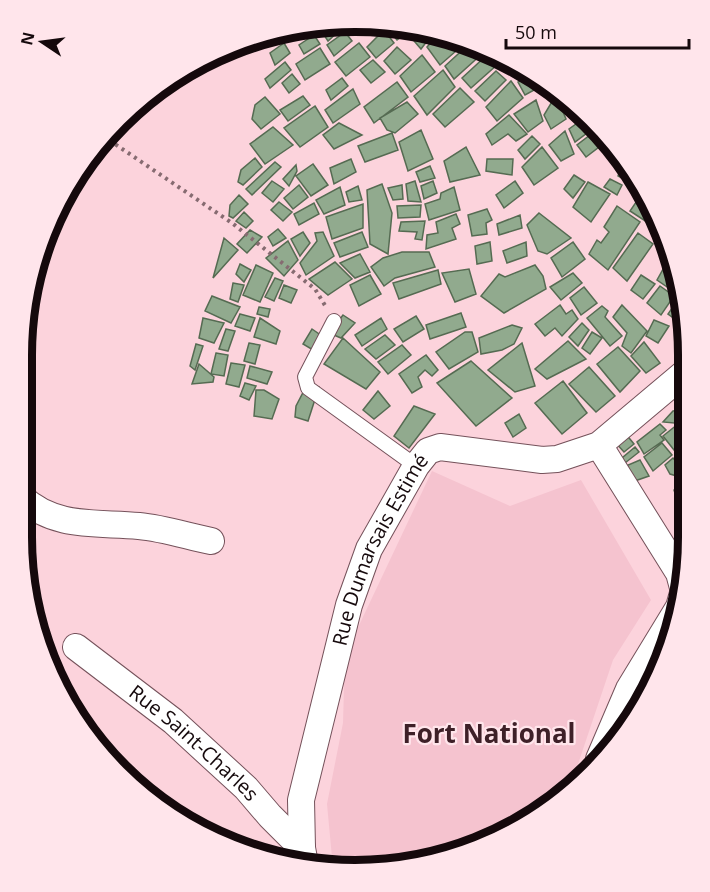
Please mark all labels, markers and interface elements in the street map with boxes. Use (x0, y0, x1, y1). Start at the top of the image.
north arrow (12, 12, 72, 72)
scale bar (506, 12, 689, 50)
text: 50 m (515, 20, 557, 44)
text: N (15, 30, 40, 47)
street label: Rue Dumarsais Estimé (325, 448, 434, 648)
street label: Rue Saint-Charles (124, 678, 265, 806)
district label: Fort National (402, 715, 576, 751)

